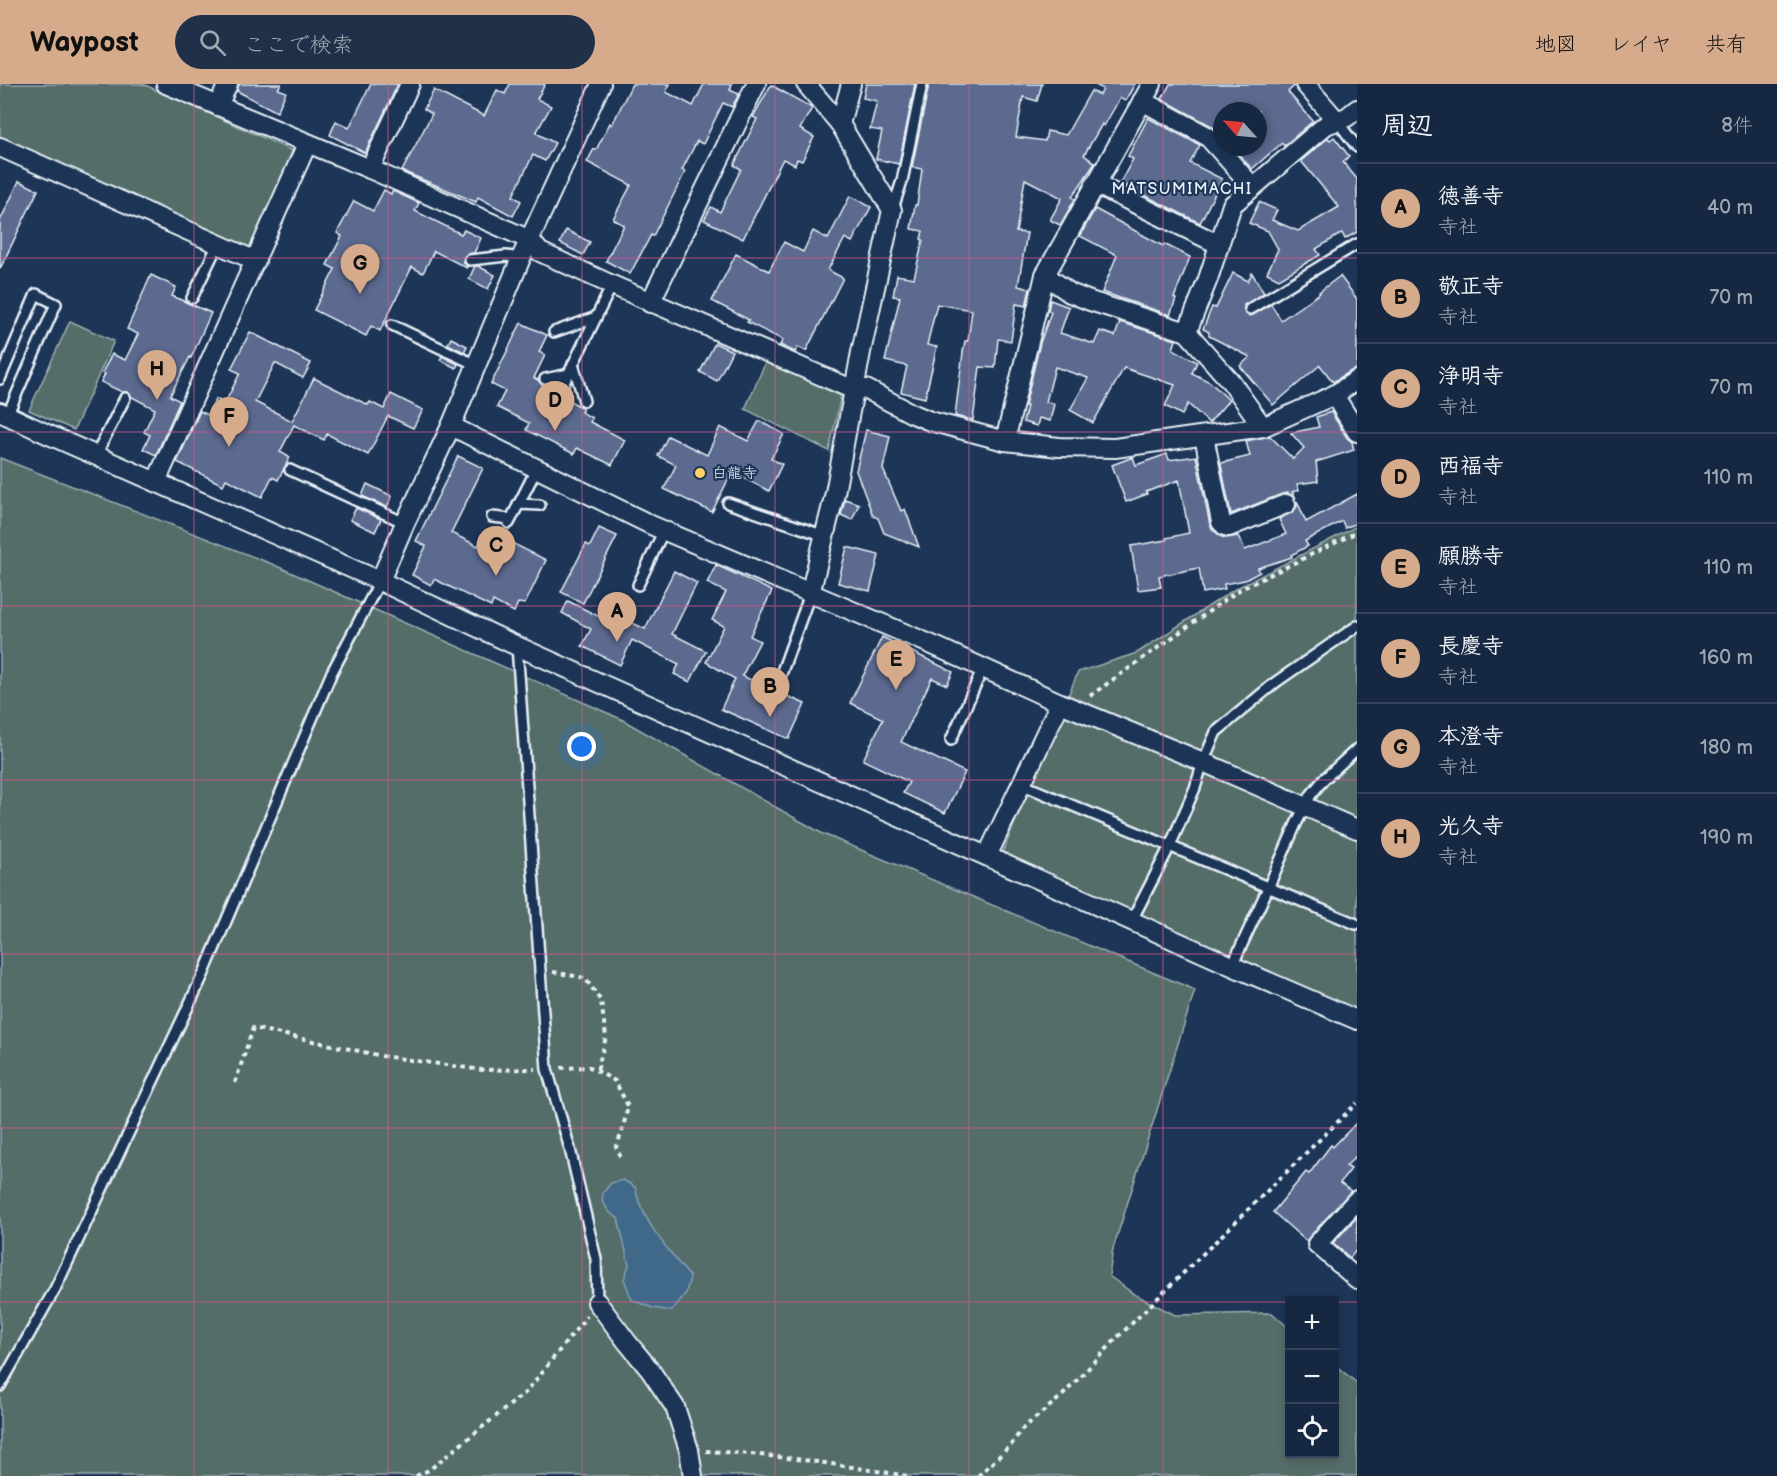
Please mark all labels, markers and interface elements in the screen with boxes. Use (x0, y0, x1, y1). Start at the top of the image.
search box (175, 15, 595, 69)
text: Waypost (30, 26, 139, 59)
icon: search (196, 26, 229, 59)
text: ここで検索 (244, 32, 354, 59)
text: 地図 (1535, 32, 1577, 57)
text: レイヤ (1610, 32, 1672, 57)
text: 共有 (1705, 32, 1747, 57)
north arrow (1213, 102, 1267, 156)
text: 周辺 (1381, 111, 1433, 142)
text: 8件 (1721, 114, 1753, 138)
district label: MATSUMIMACHI (1112, 180, 1252, 199)
text: 徳善寺 (1438, 183, 1504, 210)
text: A (1394, 196, 1407, 220)
text: 40 m (1707, 196, 1753, 220)
text: 寺社 (1438, 215, 1478, 239)
pin: G (340, 244, 380, 294)
text: 敬正寺 (1438, 273, 1504, 300)
text: B (1393, 286, 1408, 310)
text: 70 m (1709, 286, 1753, 310)
text: 寺社 (1438, 305, 1478, 329)
pin: H (138, 350, 176, 400)
text: 浄明寺 (1438, 363, 1504, 390)
text: C (1393, 376, 1408, 400)
text: 70 m (1709, 376, 1753, 400)
pin: D (536, 382, 574, 431)
text: 寺社 (1438, 395, 1478, 419)
pin: F (210, 398, 248, 447)
text: 西福寺 (1438, 453, 1504, 480)
place label: 白龍寺 (712, 464, 757, 483)
marker: 白龍寺 (693, 466, 707, 480)
text: D (1394, 466, 1407, 490)
text: 110 m (1704, 466, 1753, 490)
text: 寺社 (1438, 485, 1478, 509)
pin: C (476, 526, 516, 576)
text: 願勝寺 (1438, 543, 1504, 570)
text: E (1394, 556, 1407, 580)
text: 110 m (1704, 556, 1753, 580)
text: 寺社 (1438, 575, 1478, 599)
pin: A (598, 592, 636, 642)
text: 長慶寺 (1438, 633, 1504, 660)
pin: E (876, 640, 916, 690)
text: F (1394, 646, 1407, 670)
text: 160 m (1699, 646, 1753, 670)
text: 寺社 (1438, 665, 1478, 689)
pin: B (750, 668, 790, 717)
text: 本澄寺 (1438, 723, 1504, 750)
your location (567, 732, 596, 761)
text: G (1393, 736, 1408, 760)
text: 180 m (1700, 736, 1753, 760)
text: 寺社 (1438, 755, 1478, 779)
text: 光久寺 (1438, 813, 1504, 840)
text: H (1393, 826, 1408, 850)
text: 190 m (1700, 826, 1753, 850)
text: 寺社 (1438, 845, 1478, 869)
map controls (1285, 1296, 1339, 1458)
button: + (1285, 1296, 1339, 1350)
button: − (1285, 1350, 1339, 1404)
button: locate (1285, 1404, 1339, 1458)

